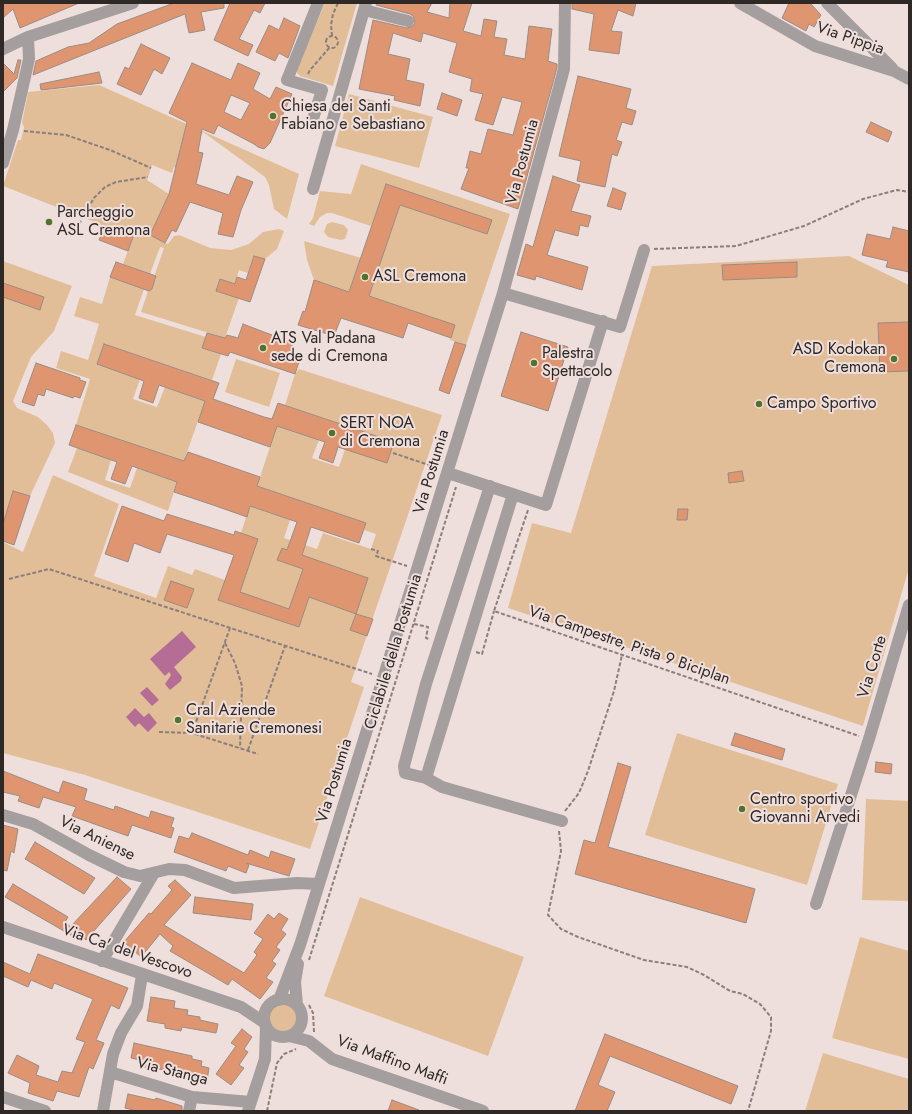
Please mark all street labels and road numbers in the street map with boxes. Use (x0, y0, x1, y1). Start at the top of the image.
street label: Via Pippia (814, 18, 886, 60)
street label: Via Postumia (502, 117, 544, 207)
street label: Via Postumia (410, 427, 454, 517)
street label: Ciclabile della Postumia (361, 572, 427, 732)
street label: Via Campestre, Pista 9 Biciplan (526, 602, 732, 690)
street label: Via Corte (854, 633, 892, 701)
street label: Via Postumia (313, 736, 357, 826)
street label: Via Aniense (56, 812, 138, 866)
street label: Via Ca' del Vescovo (59, 921, 195, 983)
street label: Via Maffino Maffi (334, 1032, 450, 1090)
street label: Via Stanga (134, 1054, 210, 1090)

